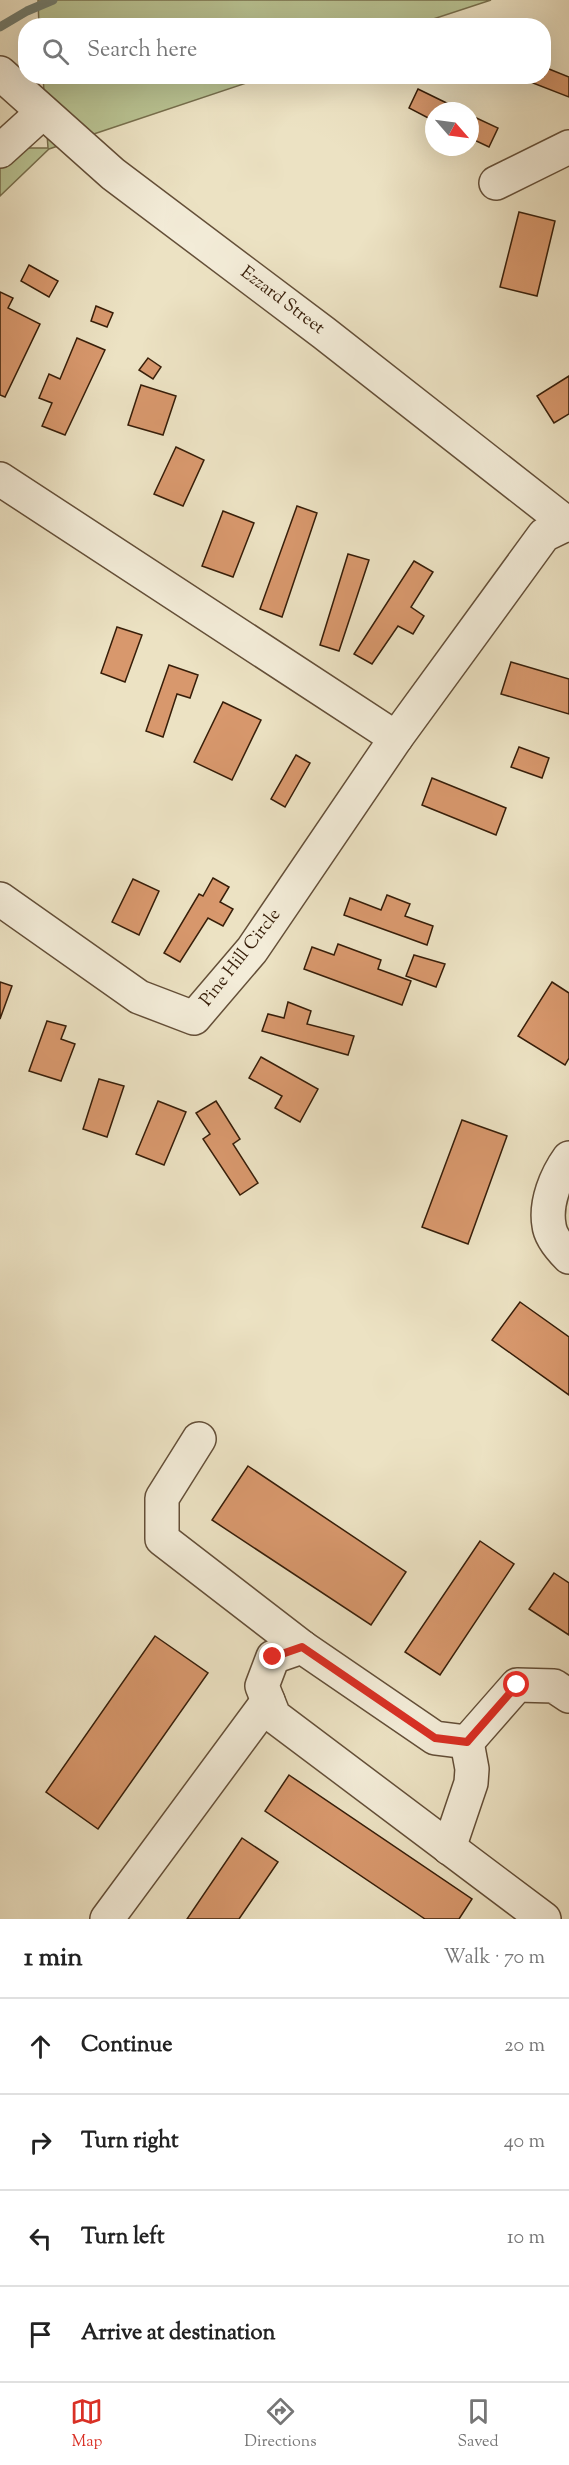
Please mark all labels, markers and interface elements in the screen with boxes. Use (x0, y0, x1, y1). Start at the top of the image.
search box (18, 18, 551, 84)
icon: search (39, 35, 72, 68)
text: Search here (87, 35, 197, 67)
north arrow (425, 102, 479, 156)
street label: Ezzard Street (234, 261, 330, 341)
street label: Pine Hill Circle (194, 903, 288, 1013)
route end (259, 1643, 285, 1669)
route start (503, 1671, 529, 1697)
text: 1 min (24, 1940, 83, 1977)
text: Walk · 70 m (443, 1944, 545, 1973)
icon: ahead (24, 2030, 57, 2063)
text: Continue (81, 2030, 172, 2062)
text: 20 m (504, 2032, 545, 2061)
icon: right (24, 2126, 57, 2159)
text: Turn right (81, 2126, 178, 2158)
text: 40 m (504, 2128, 545, 2157)
icon: left (24, 2222, 57, 2255)
text: Turn left (81, 2222, 164, 2254)
text: 10 m (507, 2224, 545, 2253)
icon: arrive (24, 2318, 57, 2351)
text: Arrive at destination (81, 2318, 276, 2350)
tab: Map (70, 2395, 103, 2454)
tab: Directions (244, 2395, 317, 2454)
tab: Saved (457, 2395, 499, 2454)

